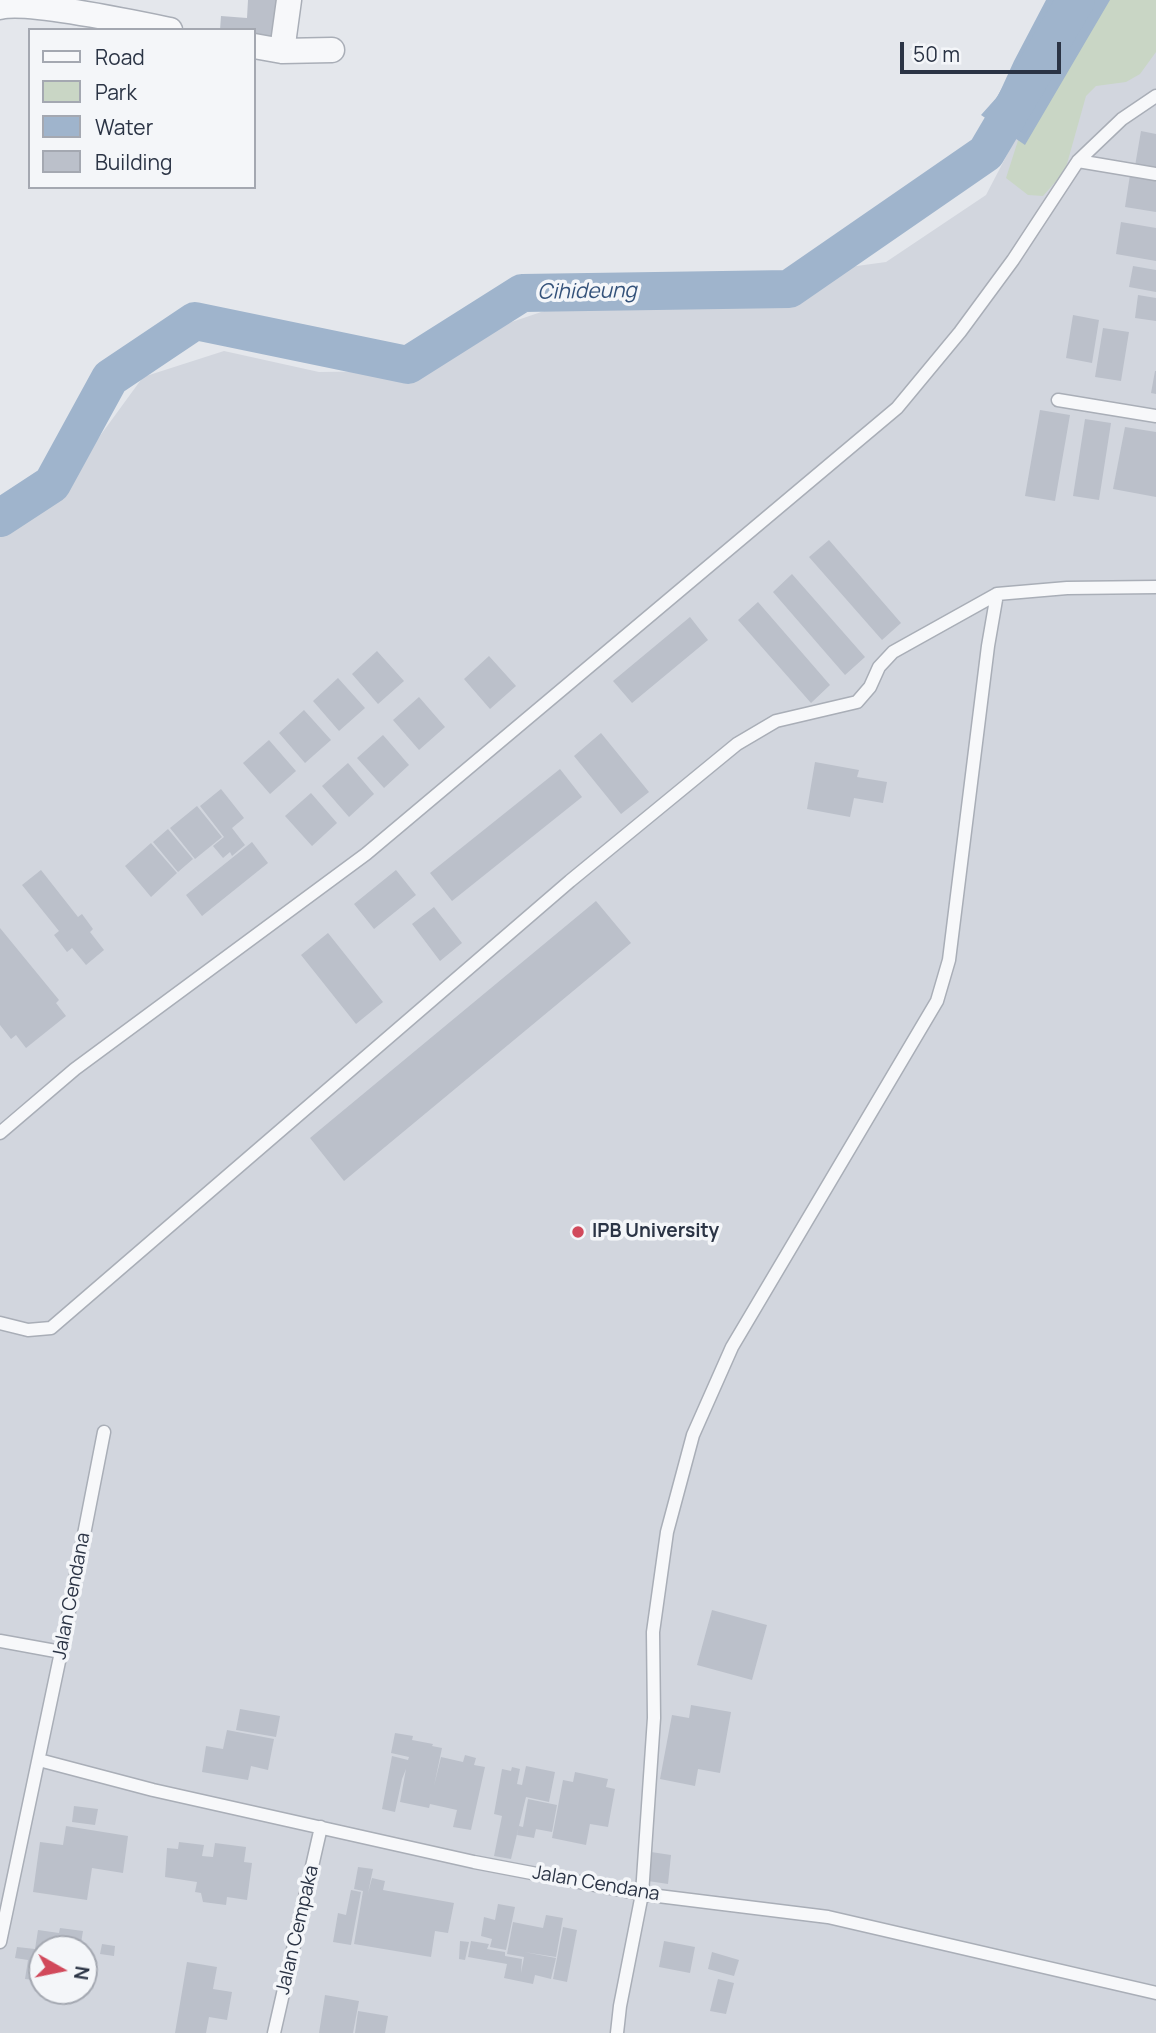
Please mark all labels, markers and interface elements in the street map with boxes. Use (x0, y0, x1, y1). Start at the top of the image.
legend (28, 28, 256, 189)
scale bar (904, 28, 1065, 72)
text: 50 m (913, 40, 960, 68)
text: Road (95, 43, 145, 71)
text: Park (95, 78, 137, 106)
text: Water (95, 113, 153, 141)
text: Building (95, 148, 172, 176)
water label: Cihideung (537, 279, 637, 305)
place label: IPB University (592, 1221, 719, 1243)
marker: IPB University (570, 1224, 586, 1240)
street label: Jalan Cendana (49, 1531, 95, 1661)
street label: Jalan Cendana (531, 1862, 661, 1906)
street label: Jalan Cempaka (272, 1863, 324, 1997)
north arrow (28, 1935, 98, 2005)
text: N (68, 1964, 96, 1982)

